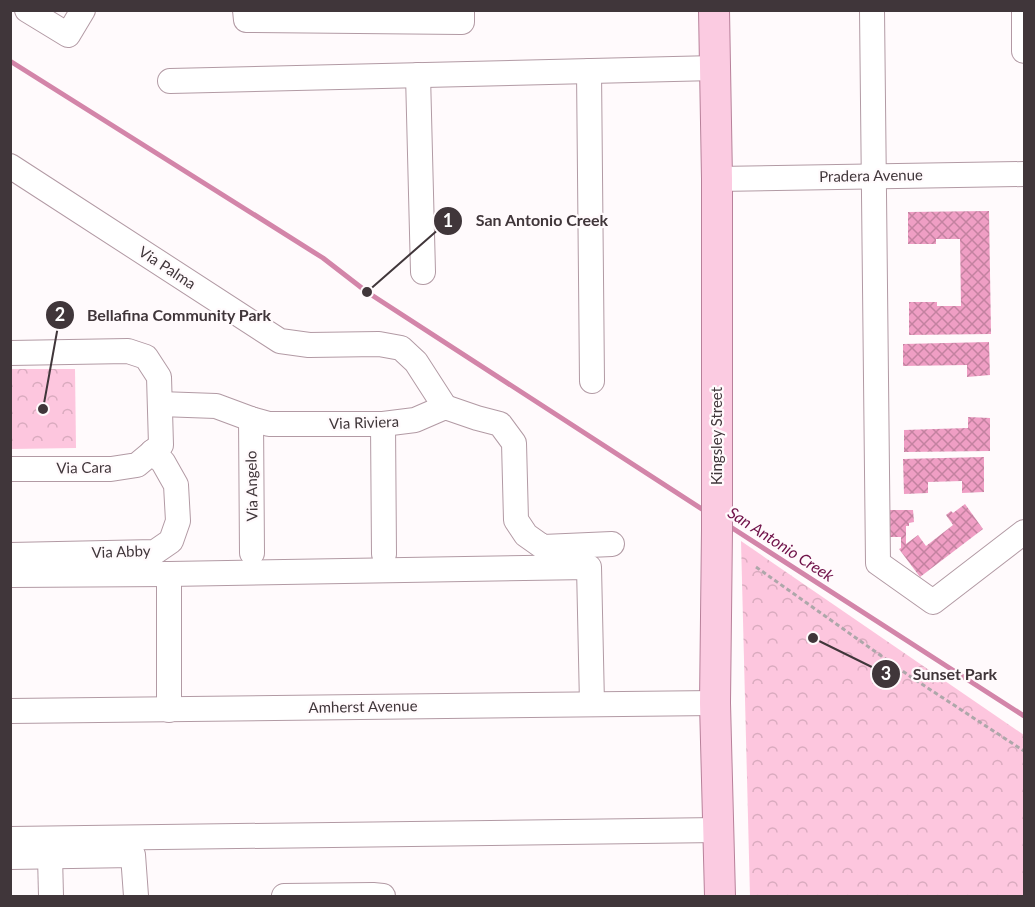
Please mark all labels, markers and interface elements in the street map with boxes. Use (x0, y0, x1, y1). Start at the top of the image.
street label: Pradera Avenue (819, 165, 923, 185)
callout: San Antonio Creek (433, 204, 620, 238)
text: 1 (443, 209, 453, 231)
text: San Antonio Creek (476, 210, 609, 229)
street label: Via Palma (136, 242, 200, 292)
callout: Bellafina Community Park (45, 298, 284, 332)
text: 2 (55, 303, 65, 325)
text: Bellafina Community Park (87, 305, 272, 324)
street label: Kingsley Street (707, 386, 725, 485)
street label: Via Riviera (329, 412, 399, 432)
street label: Via Angelo (241, 451, 261, 522)
street label: Via Cara (56, 458, 112, 476)
water label: San Antonio Creek (725, 502, 838, 585)
street label: Via Abby (91, 541, 151, 561)
callout: Sunset Park (871, 657, 1009, 691)
text: 3 (881, 662, 891, 684)
text: Sunset Park (913, 664, 998, 683)
street label: Amherst Avenue (308, 696, 418, 716)

